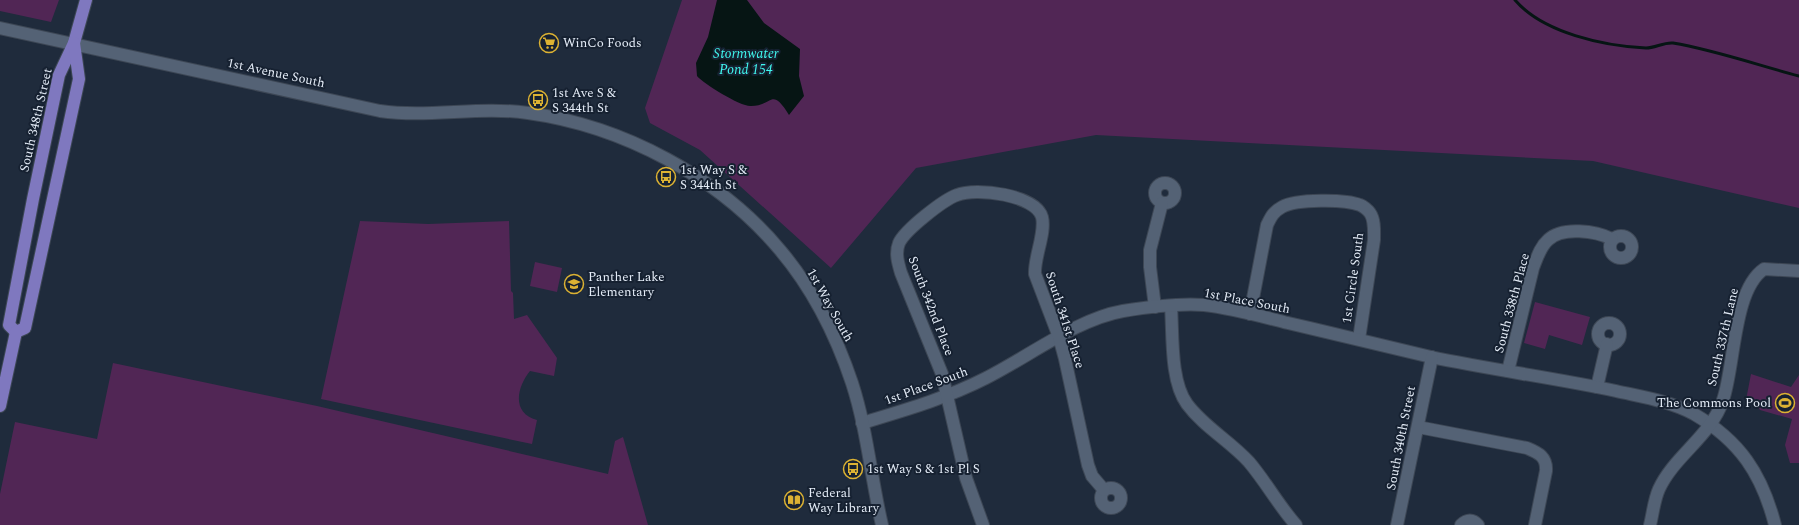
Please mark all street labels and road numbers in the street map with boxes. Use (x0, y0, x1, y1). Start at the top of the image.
street label: 1st Avenue South (225, 53, 327, 93)
street label: South 348th Street (14, 66, 58, 174)
street label: 1st Circle South (1337, 231, 1369, 325)
street label: South 338th Place (1489, 251, 1535, 355)
street label: South 342nd Place (903, 253, 959, 359)
street label: 1st Way South (801, 264, 859, 346)
street label: South 341st Place (1040, 269, 1090, 371)
street label: 1st Place South (1202, 283, 1292, 319)
street label: South 337th Lane (1702, 286, 1744, 388)
street label: 1st Place South (881, 361, 971, 410)
street label: South 340th Street (1381, 384, 1421, 492)

